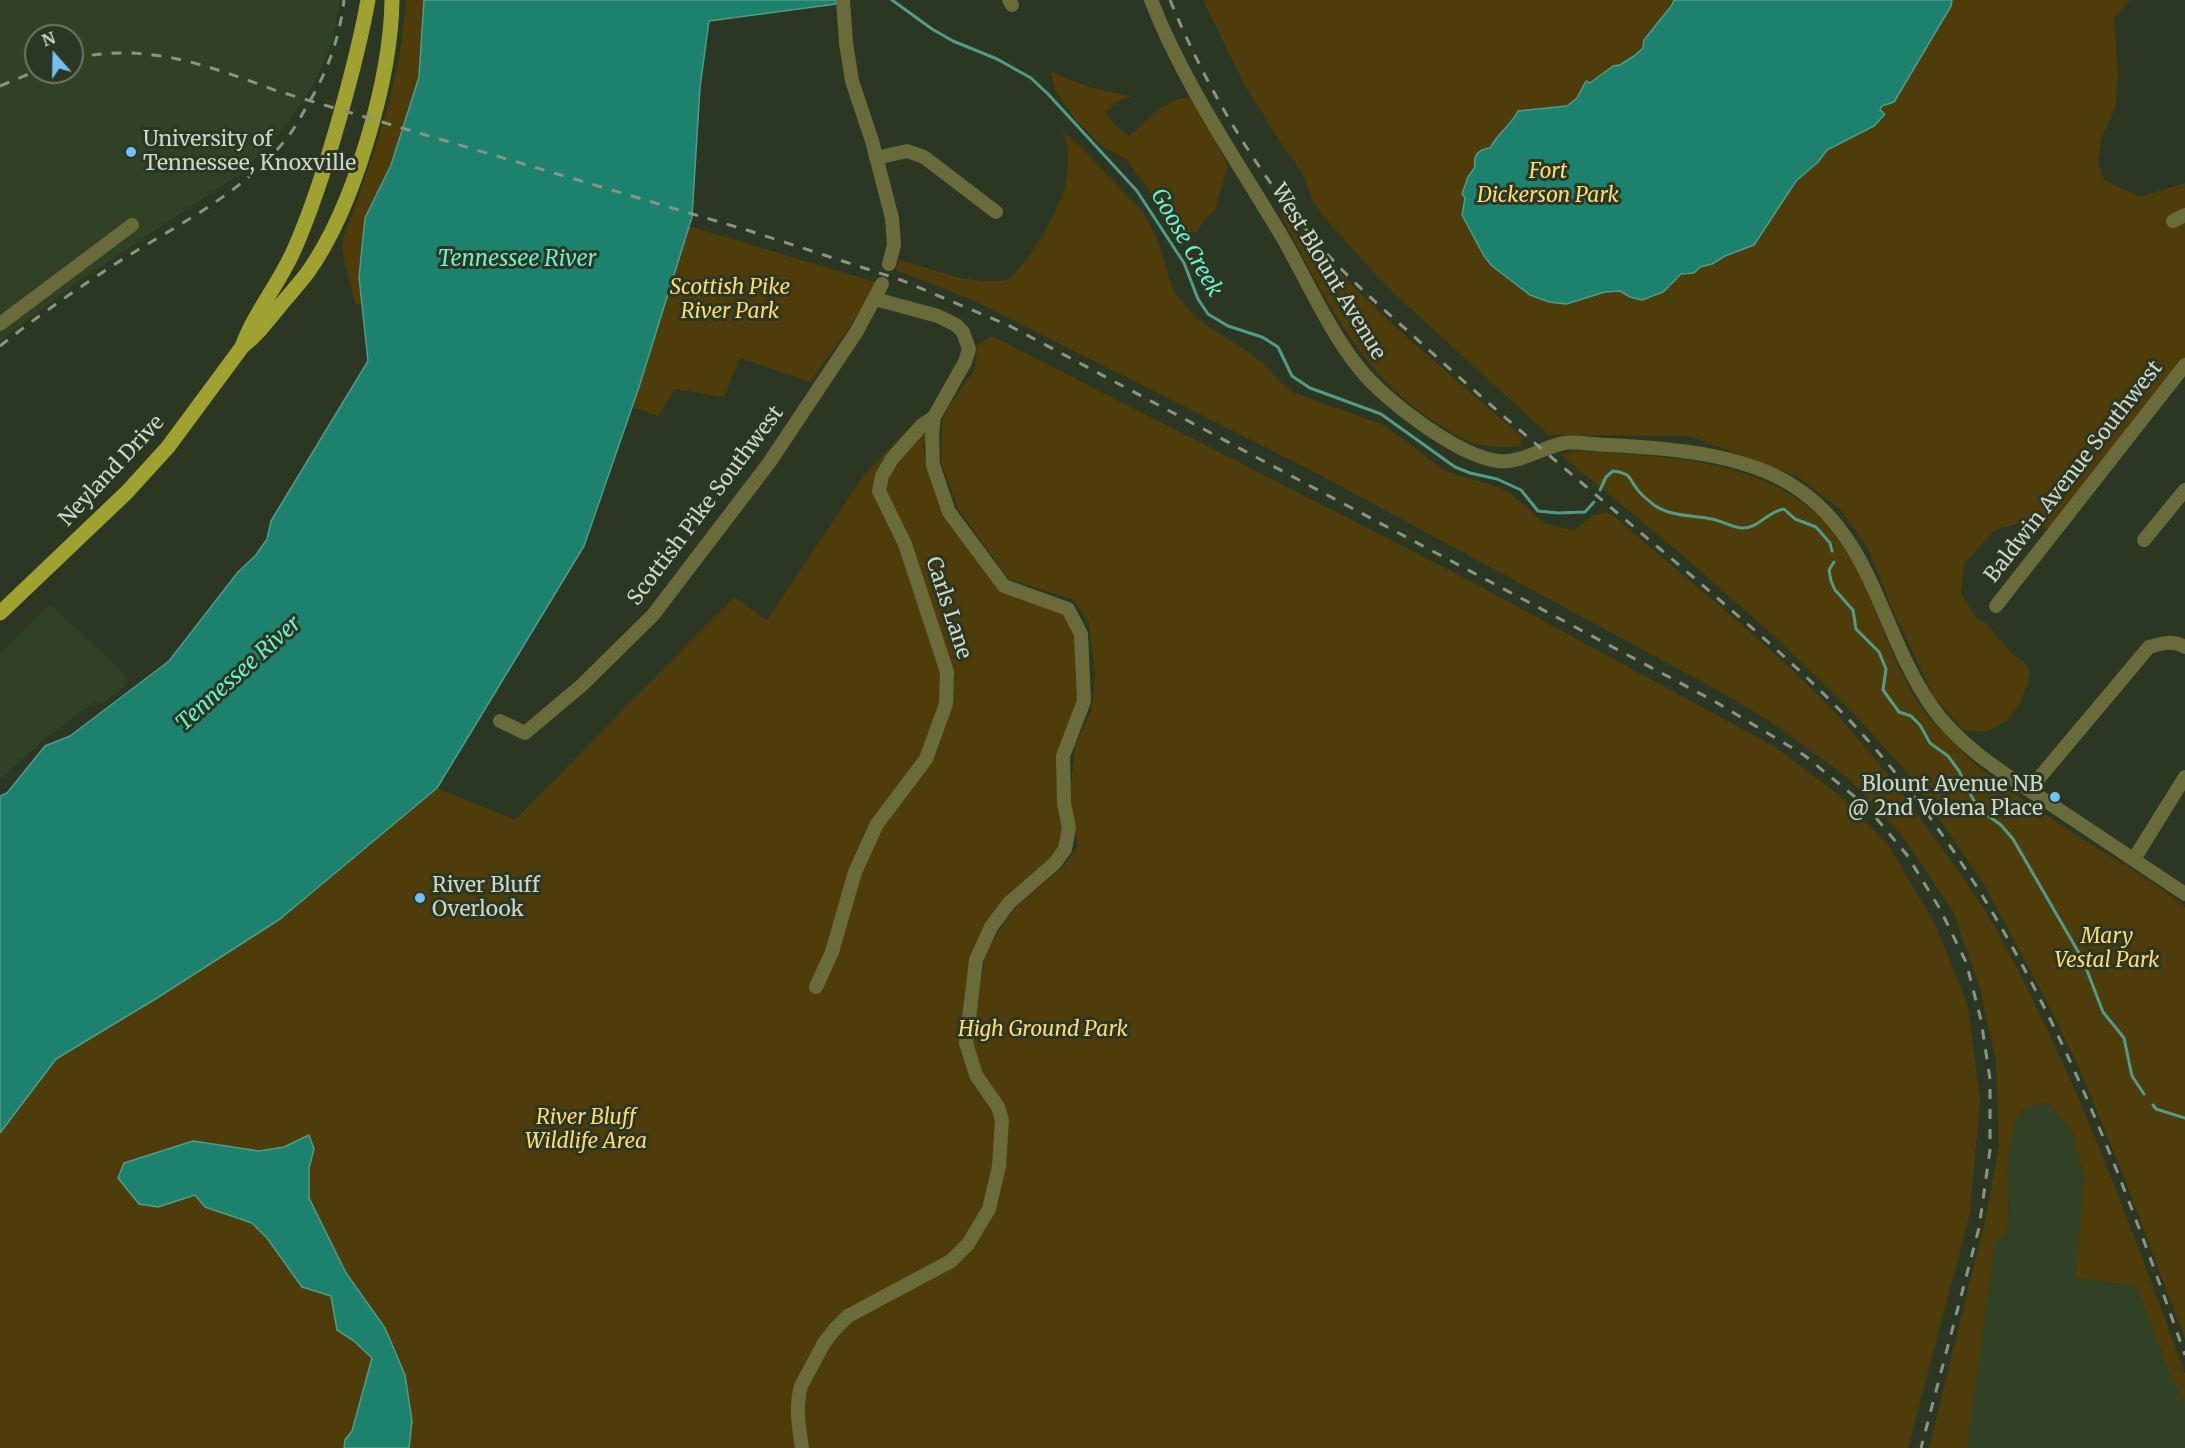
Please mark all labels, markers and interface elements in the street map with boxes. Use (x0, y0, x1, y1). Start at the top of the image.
north arrow (24, 24, 84, 84)
text: N (39, 27, 58, 51)
place label: University of Tennessee, Knoxville (143, 127, 356, 177)
marker: University of Tennessee, Knoxville (124, 145, 138, 159)
park label: Fort Dickerson Park (1477, 159, 1619, 209)
street label: West Blount Avenue (1266, 179, 1390, 365)
water label: Goose Creek (1144, 184, 1228, 302)
water label: Tennessee River (438, 247, 596, 273)
park label: Scottish Pike River Park (670, 275, 790, 325)
street label: Baldwin Avenue Southwest (1980, 356, 2168, 588)
street label: Scottish Pike Southwest (623, 401, 789, 611)
street label: Neyland Drive (54, 410, 170, 532)
street label: Carls Lane (920, 554, 976, 662)
water label: Tennessee River (171, 611, 307, 737)
place label: Blount Avenue NB @ 2nd Volena Place (1848, 772, 2043, 822)
marker: Blount Avenue NB @ 2nd Volena Place (2048, 790, 2062, 804)
place label: River Bluff Overlook (432, 873, 540, 923)
marker: River Bluff Overlook (413, 891, 427, 905)
park label: Mary Vestal Park (2054, 924, 2160, 974)
park label: High Ground Park (958, 1017, 1128, 1043)
park label: River Bluff Wildlife Area (525, 1105, 647, 1155)

